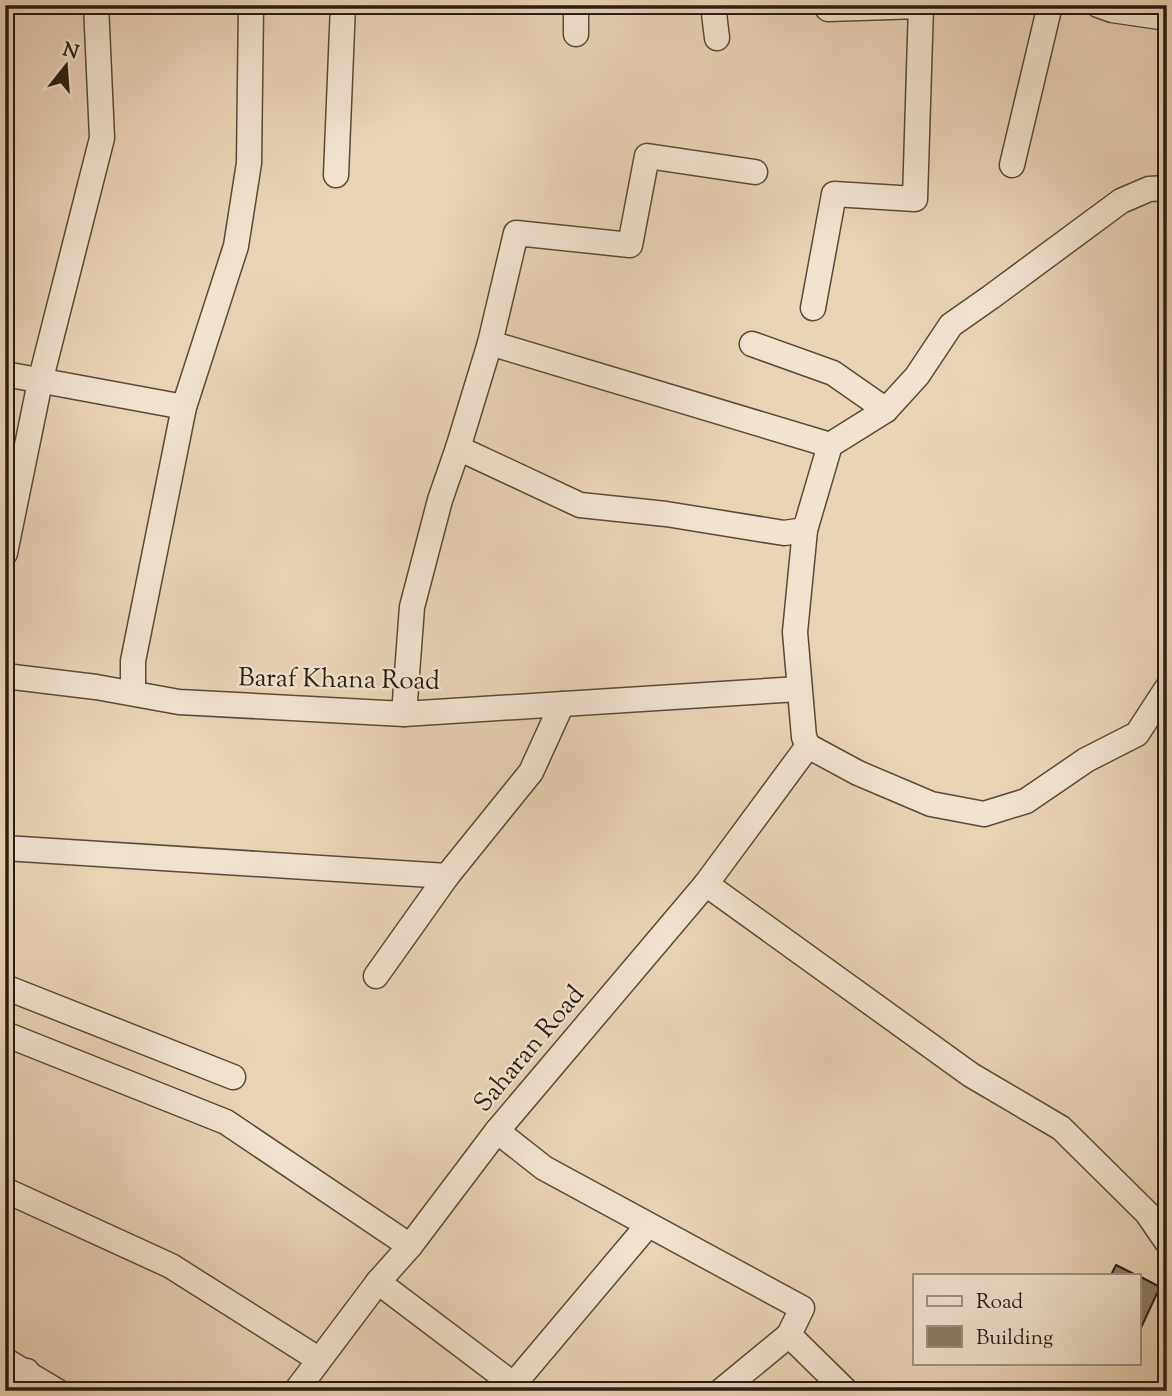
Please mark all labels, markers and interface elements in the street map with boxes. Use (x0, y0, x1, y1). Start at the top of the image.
north arrow (32, 32, 102, 102)
text: N (59, 37, 81, 67)
street label: Baraf Khana Road (238, 660, 440, 701)
street label: Saharan Road (466, 978, 594, 1121)
legend (913, 1274, 1140, 1364)
text: Road (976, 1288, 1023, 1318)
text: Building (976, 1324, 1053, 1354)

